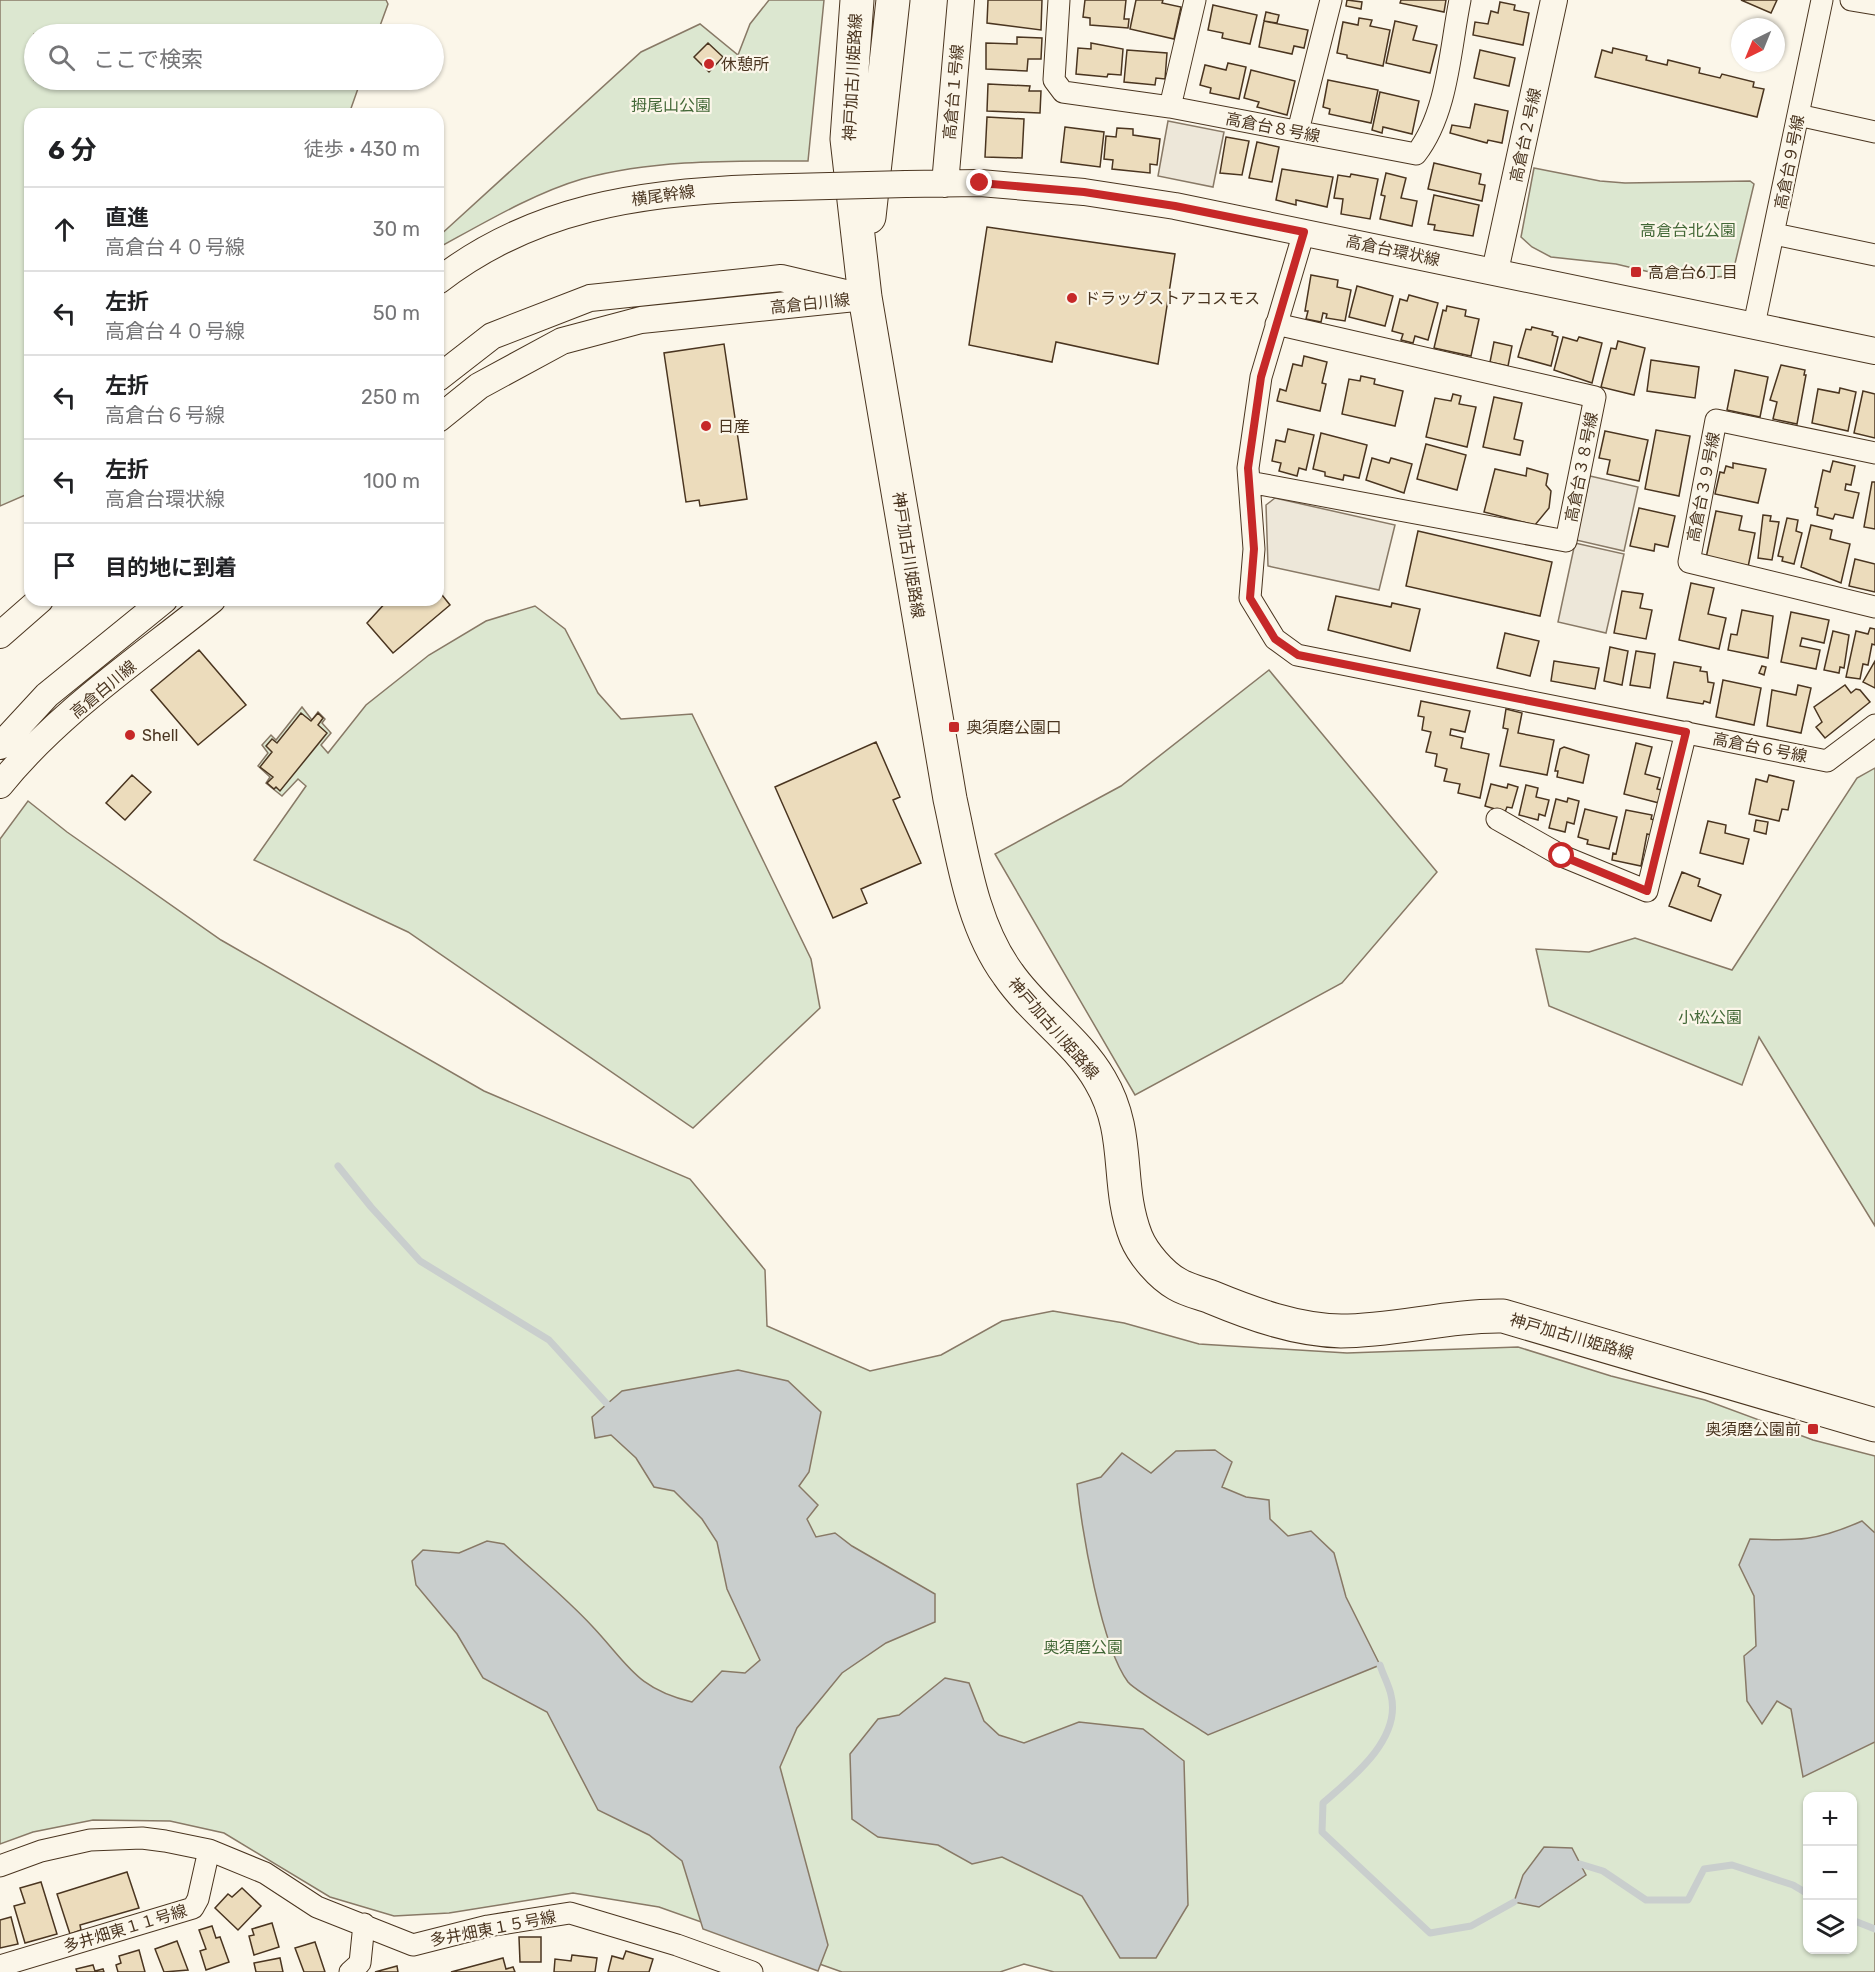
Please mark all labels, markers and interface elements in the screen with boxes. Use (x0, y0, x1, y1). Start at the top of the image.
street label: 神戸加古川姫路線 (840, 13, 865, 141)
north arrow (1731, 18, 1785, 72)
search box (24, 24, 444, 90)
icon: search (45, 41, 78, 74)
street label: 高倉台１号線 (940, 43, 967, 141)
text: ここで検索 (93, 46, 203, 73)
place label: 休憩所 (721, 55, 769, 74)
marker: 休憩所 (702, 57, 716, 71)
street label: 高倉台２号線 (1506, 86, 1545, 184)
park label: 拇尾山公園 (631, 96, 711, 115)
street label: 高倉台８号線 (1224, 109, 1322, 146)
street label: 高倉台９号線 (1771, 113, 1808, 211)
text: 6 分 (48, 135, 96, 166)
text: 徒歩 · 430 m (304, 137, 420, 161)
route end (966, 169, 992, 195)
street label: 横尾幹線 (630, 182, 696, 209)
text: 直進 (105, 204, 149, 231)
icon: ahead (48, 213, 81, 246)
text: 30 m (373, 217, 420, 241)
park label: 高倉台北公園 (1640, 221, 1736, 240)
street label: 高倉台環状線 (1344, 231, 1442, 270)
text: 高倉台４０号線 (105, 235, 245, 259)
place label: 高倉台6丁目 (1648, 263, 1738, 282)
marker: 高倉台6丁目 (1629, 265, 1643, 279)
text: 左折 (105, 288, 149, 315)
place label: ドラッグストアコスモス (1084, 289, 1260, 308)
street label: 高倉白川線 (769, 290, 851, 317)
marker: ドラッグストアコスモス (1065, 291, 1079, 305)
icon: left (48, 297, 81, 330)
text: 50 m (373, 301, 420, 325)
text: 高倉台４０号線 (105, 319, 245, 343)
text: 左折 (105, 372, 149, 399)
icon: left (48, 381, 81, 414)
text: 250 m (361, 385, 420, 409)
text: 高倉台６号線 (105, 403, 225, 427)
street label: 高倉台３８号線 (1561, 410, 1602, 524)
place label: 日産 (718, 417, 750, 436)
marker: 日産 (699, 419, 713, 433)
street label: 高倉台３９号線 (1683, 430, 1724, 544)
text: 左折 (105, 456, 149, 483)
icon: left (48, 465, 81, 498)
text: 100 m (363, 469, 420, 493)
text: 高倉台環状線 (105, 487, 225, 511)
street label: 神戸加古川姫路線 (889, 490, 928, 620)
icon: arrive (48, 549, 81, 582)
text: 目的地に到着 (105, 554, 237, 581)
street label: 高倉白川線 (67, 656, 140, 722)
place label: 奥須磨公園口 (966, 718, 1062, 737)
marker: 奥須磨公園口 (947, 720, 961, 734)
place label: Shell (142, 726, 178, 745)
marker: Shell (123, 728, 137, 742)
street label: 高倉台６号線 (1711, 729, 1809, 766)
route start (1548, 842, 1574, 868)
street label: 神戸加古川姫路線 (1004, 974, 1103, 1083)
park label: 小松公園 (1678, 1008, 1742, 1027)
street label: 神戸加古川姫路線 (1508, 1310, 1636, 1363)
place label: 奥須磨公園前 (1705, 1420, 1801, 1439)
marker: 奥須磨公園前 (1806, 1422, 1820, 1436)
park label: 奥須磨公園 (1043, 1638, 1123, 1657)
map controls (1803, 1792, 1857, 1954)
button: + (1803, 1792, 1857, 1846)
button: − (1803, 1846, 1857, 1900)
button: layers (1803, 1900, 1857, 1954)
street label: 多井畑東１１号線 (61, 1901, 189, 1956)
street label: 多井畑東１５号線 (428, 1907, 558, 1950)

